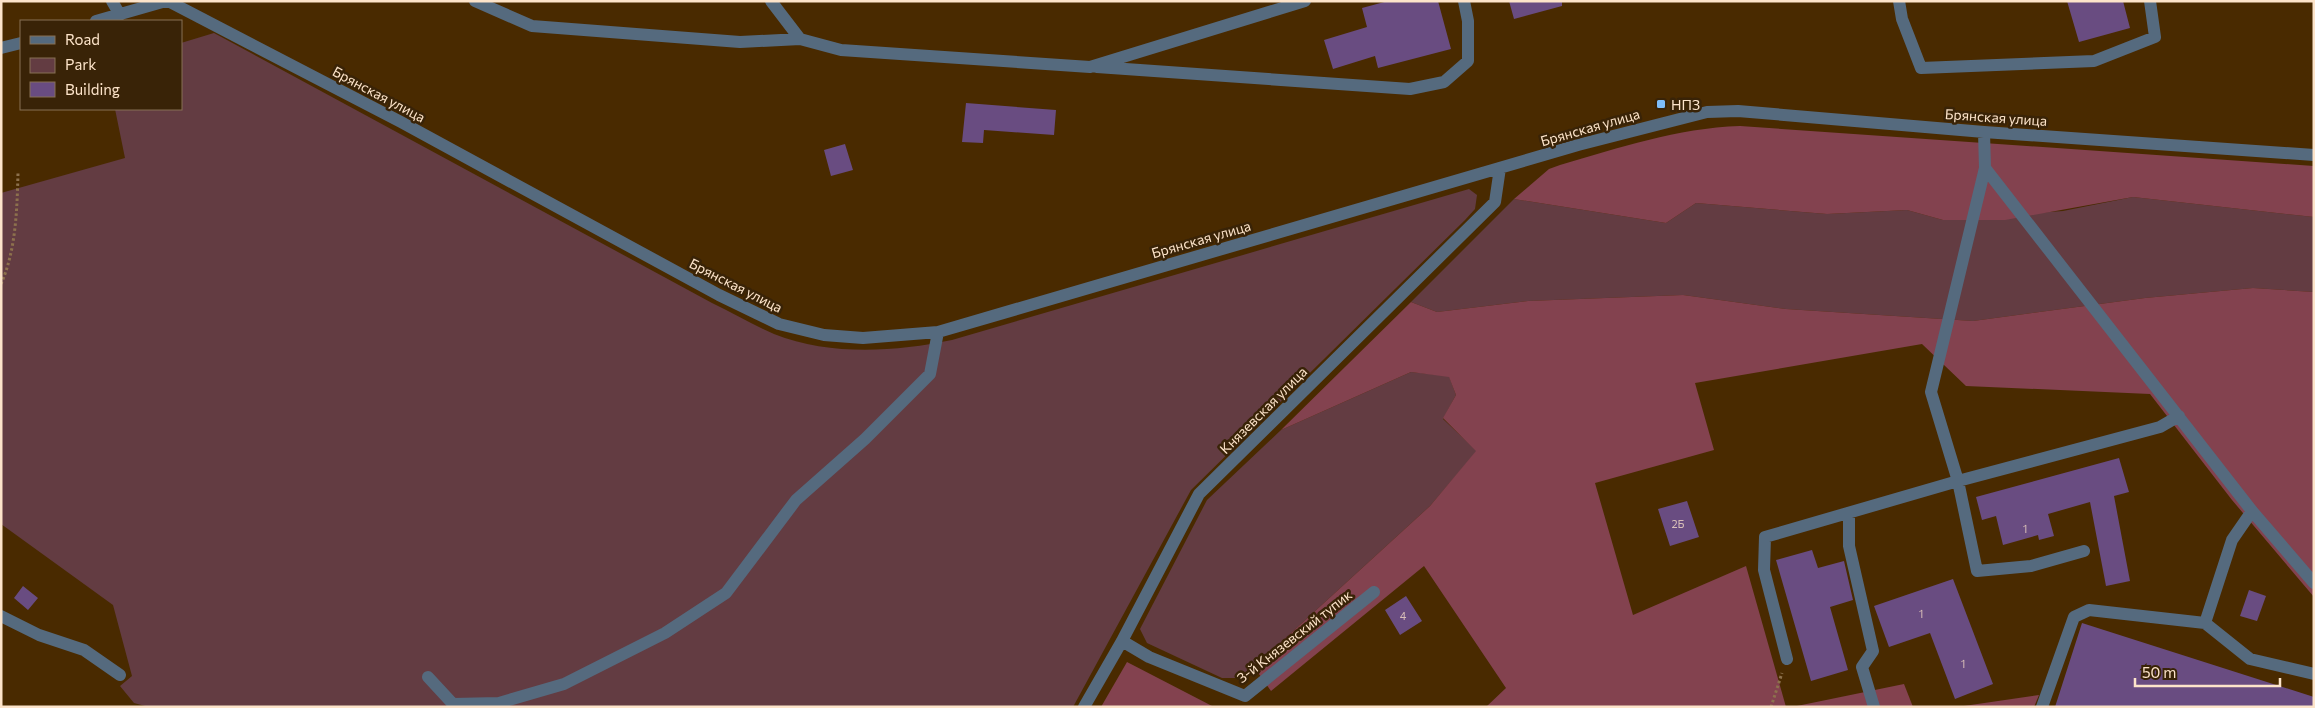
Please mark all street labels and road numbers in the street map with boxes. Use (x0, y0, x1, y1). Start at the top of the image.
street label: Брянская улица (330, 62, 428, 126)
street label: Брянская улица (1538, 105, 1642, 149)
street label: Брянская улица (1944, 105, 2048, 129)
street label: Брянская улица (1149, 217, 1253, 261)
street label: Брянская улица (687, 254, 785, 316)
street label: Князевская улица (1216, 363, 1310, 457)
street label: 3-й Князевский тупик (1233, 585, 1355, 686)

